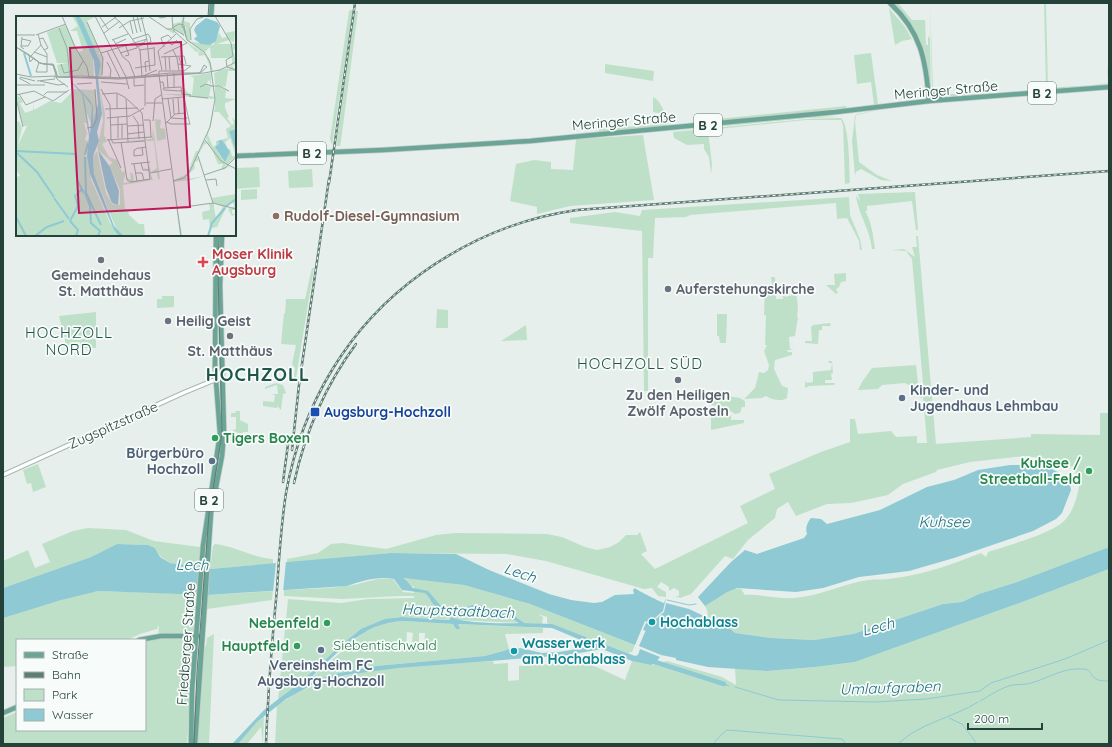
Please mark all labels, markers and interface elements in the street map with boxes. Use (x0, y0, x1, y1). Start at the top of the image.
inset map (16, 16, 236, 236)
street label: Meringer Straße (893, 76, 999, 104)
road number: B 2 (1028, 82, 1056, 104)
street label: Meringer Straße (571, 107, 677, 135)
road number: B 2 (694, 114, 722, 136)
road number: B 2 (298, 142, 326, 164)
place label: Rudolf-Diesel-Gymnasium (284, 207, 460, 225)
marker: Rudolf-Diesel-Gymnasium (271, 211, 281, 221)
place label: Moser Klinik Augsburg (212, 245, 293, 279)
marker: Gemeindehaus St. Matthäus (96, 255, 106, 265)
marker: Moser Klinik Augsburg (197, 256, 209, 268)
place label: Gemeindehaus St. Matthäus (51, 266, 151, 300)
place label: Auferstehungskirche (676, 280, 815, 298)
marker: Auferstehungskirche (663, 284, 673, 294)
place label: Heilig Geist (176, 312, 252, 330)
marker: Heilig Geist (163, 316, 173, 326)
district label: HOCHZOLL NORD (25, 323, 113, 359)
marker: St. Matthäus (225, 331, 235, 341)
place label: St. Matthäus (187, 342, 273, 360)
district label: HOCHZOLL SÜD (577, 354, 703, 373)
district label: HOCHZOLL (206, 363, 310, 386)
marker: Zu den Heiligen Zwölf Aposteln (673, 375, 683, 385)
place label: Kinder- und Jugendhaus Lehmbau (910, 381, 1059, 415)
place label: Zu den Heiligen Zwölf Aposteln (626, 386, 730, 420)
marker: Kinder- und Jugendhaus Lehmbau (897, 393, 907, 403)
street label: Zugspitzstraße (65, 397, 161, 453)
place label: Augsburg-Hochzoll (324, 403, 451, 421)
marker: Augsburg-Hochzoll (309, 406, 321, 418)
place label: Tigers Boxen (223, 429, 310, 447)
marker: Tigers Boxen (210, 433, 220, 443)
place label: Bürgerbüro Hochzoll (126, 444, 204, 478)
place label: Kuhsee / Streetball-Feld (980, 454, 1081, 488)
marker: Bürgerbüro Hochzoll (207, 456, 217, 466)
marker: Kuhsee / Streetball-Feld (1084, 466, 1094, 476)
road number: B 2 (195, 489, 223, 511)
water label: Kuhsee (919, 512, 970, 531)
water label: Lech (175, 555, 209, 574)
water label: Lech (502, 558, 539, 587)
street label: Friedberger Straße (173, 582, 199, 706)
water label: Hauptstadtbach (401, 599, 515, 622)
place label: Hochablass (660, 613, 738, 631)
water label: Lech (860, 613, 897, 640)
place label: Nebenfeld (249, 614, 319, 632)
marker: Hochablass (647, 617, 657, 627)
marker: Nebenfeld (322, 618, 332, 628)
place label: Wasserwerk am Hochablass (522, 634, 626, 668)
park label: Siebentischwald (333, 636, 437, 654)
place label: Hauptfeld (222, 637, 289, 655)
legend (16, 639, 146, 731)
marker: Hauptfeld (292, 641, 302, 651)
marker: Vereinsheim FC Augsburg-Hochzoll (316, 645, 326, 655)
marker: Wasserwerk am Hochablass (509, 646, 519, 656)
text: Straße (52, 647, 89, 662)
place label: Vereinsheim FC Augsburg-Hochzoll (258, 656, 385, 690)
text: Bahn (52, 667, 81, 682)
water label: Umlaufgraben (839, 676, 941, 699)
text: Park (52, 687, 77, 702)
scale bar (968, 705, 1042, 731)
text: Wasser (52, 707, 94, 722)
text: 200 m (974, 711, 1009, 726)

